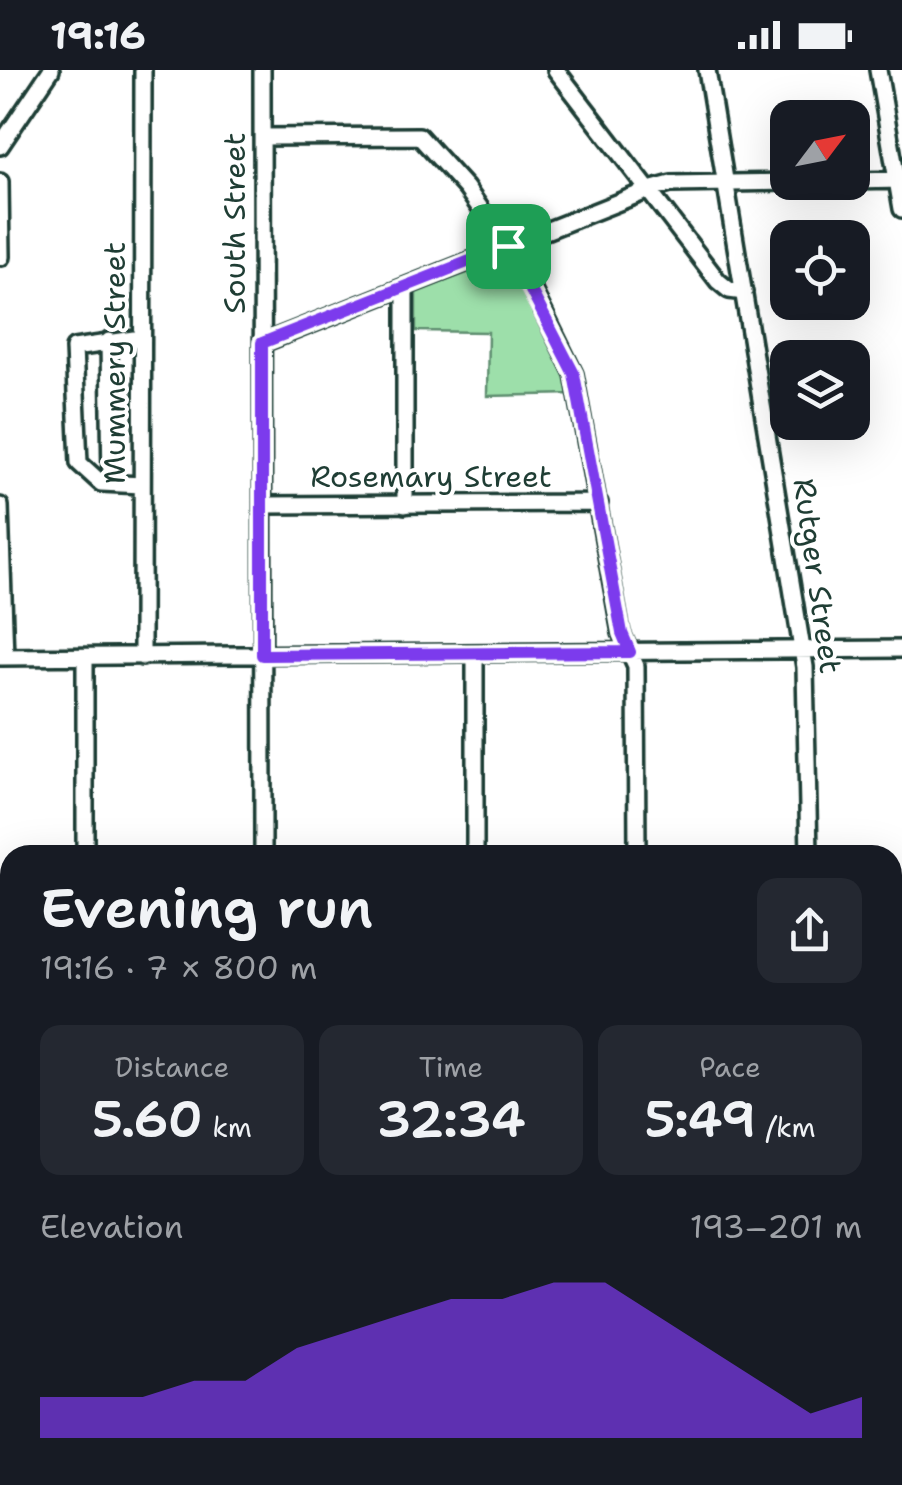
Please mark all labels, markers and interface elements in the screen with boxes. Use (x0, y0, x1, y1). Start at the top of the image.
text: 19:16 (50, 10, 146, 61)
north arrow (770, 100, 870, 200)
map controls (770, 100, 870, 440)
street label: South Street (214, 132, 255, 314)
pin (466, 204, 551, 289)
icon: arrive (481, 219, 536, 274)
button: locate (770, 220, 870, 320)
street label: Mummery Street (94, 242, 135, 484)
button: layers (770, 340, 870, 440)
street label: Rosemary Street (310, 456, 552, 497)
street label: Rutger Street (784, 476, 851, 676)
text: Evening run (40, 871, 373, 945)
button: share (757, 878, 862, 983)
text: 19:16 · 7 × 800 m (40, 946, 317, 989)
text: Distance (115, 1048, 229, 1086)
text: Time (419, 1048, 483, 1086)
text: Pace (699, 1048, 761, 1086)
text: 5.60 (92, 1086, 203, 1153)
text: 32:34 (376, 1086, 526, 1153)
text: 5:49 (644, 1086, 756, 1153)
text: km (203, 1108, 252, 1146)
text: /km (756, 1108, 816, 1146)
text: Elevation (40, 1205, 183, 1248)
text: 193–201 m (690, 1205, 862, 1248)

